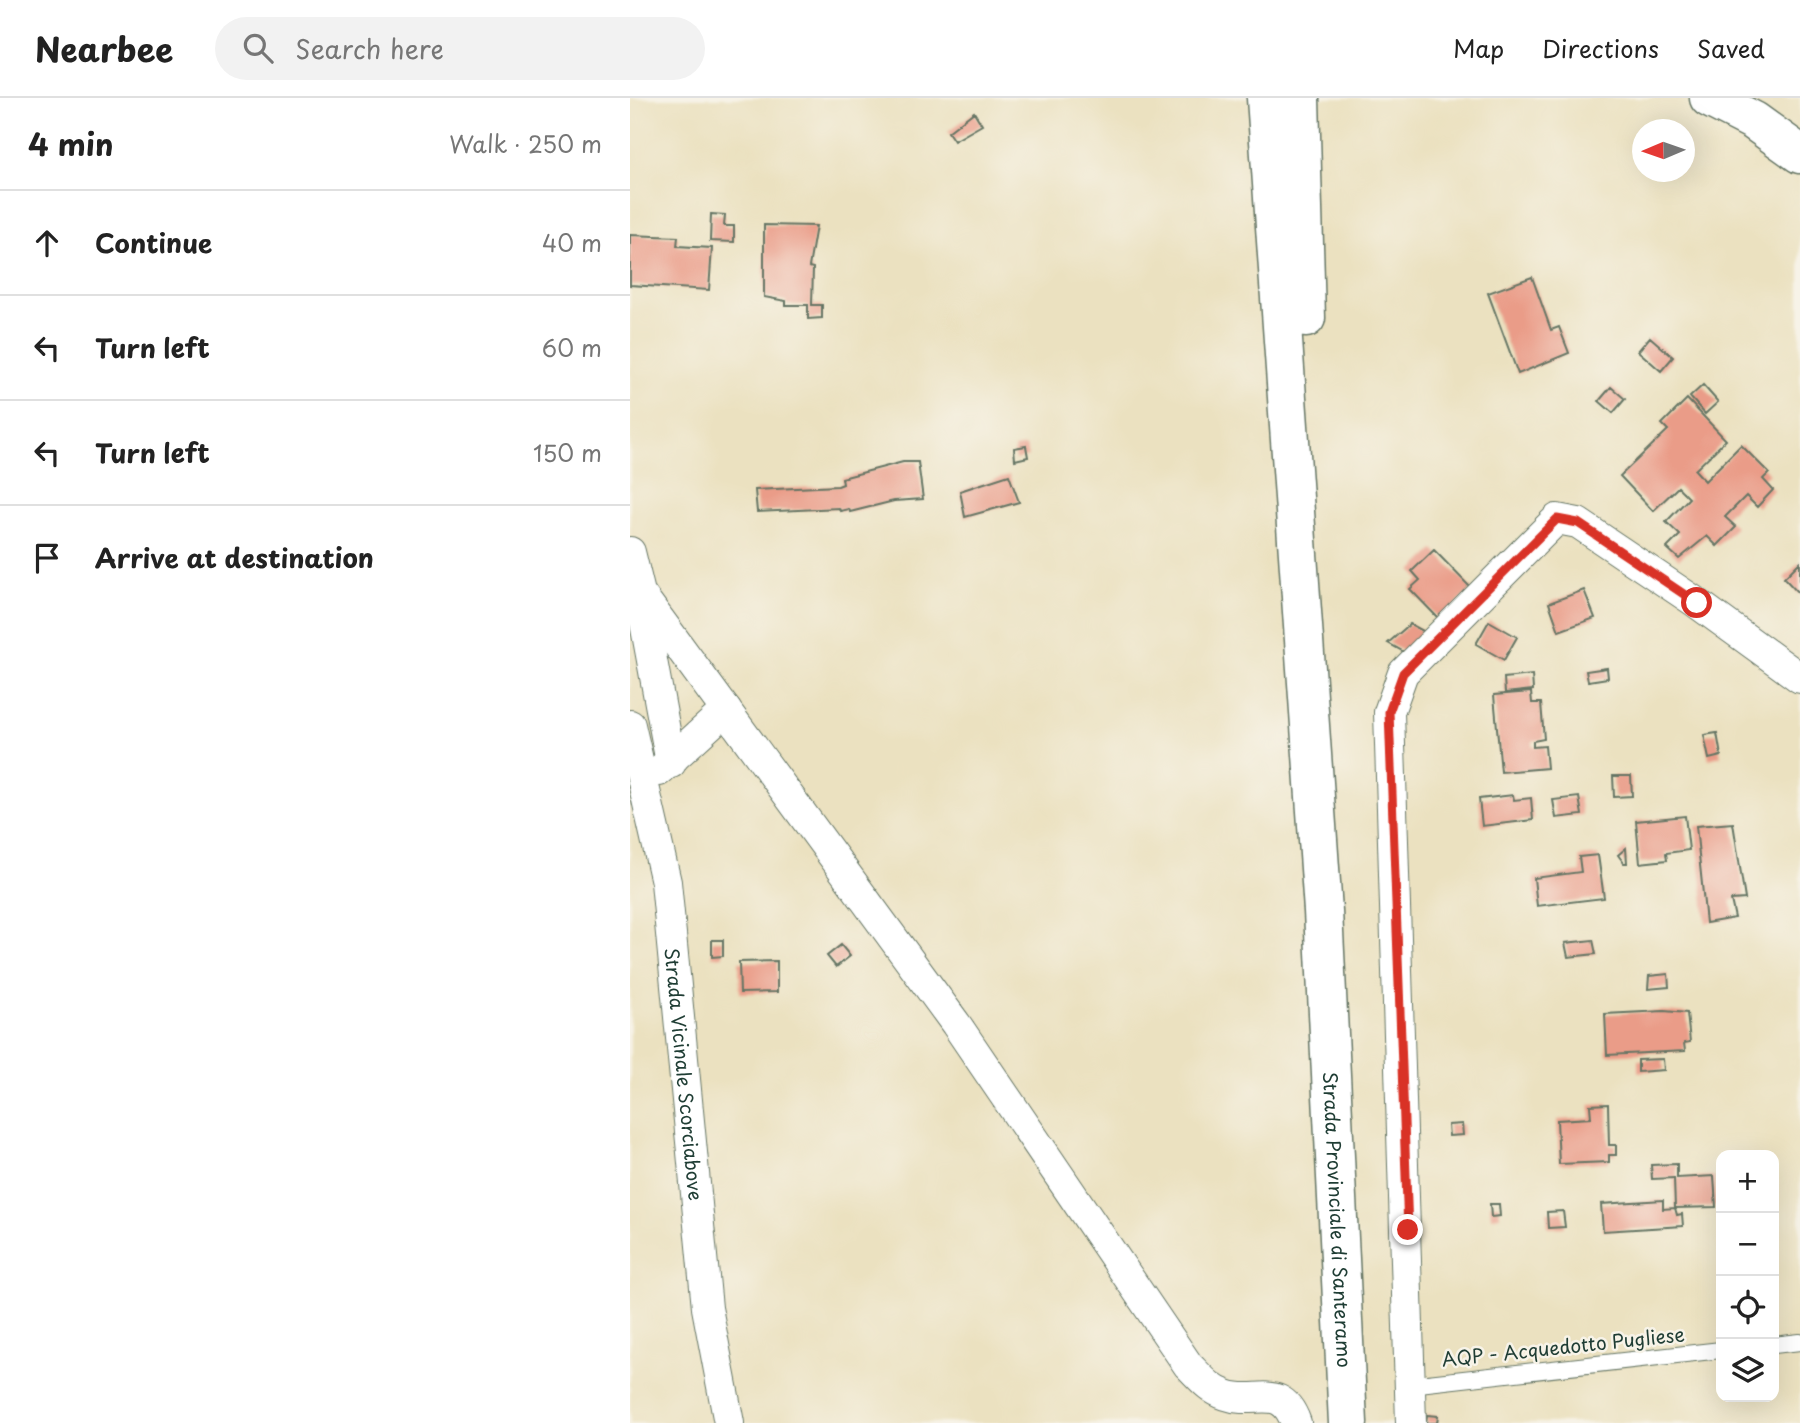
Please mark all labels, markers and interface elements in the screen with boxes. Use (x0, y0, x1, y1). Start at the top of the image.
search box (215, 17, 705, 80)
text: Nearbee (35, 23, 173, 73)
icon: search (239, 29, 277, 67)
text: Search here (295, 29, 444, 68)
text: Map (1453, 30, 1504, 66)
text: Directions (1542, 30, 1659, 66)
text: Saved (1697, 30, 1765, 66)
north arrow (1632, 119, 1695, 182)
text: 4 min (28, 121, 114, 166)
text: Walk · 250 m (449, 126, 602, 161)
text: Continue (95, 223, 212, 262)
icon: ahead (28, 224, 66, 262)
text: 40 m (542, 225, 602, 260)
text: Turn left (95, 328, 210, 367)
icon: left (28, 329, 66, 367)
text: 60 m (542, 330, 602, 365)
text: Turn left (95, 433, 210, 472)
icon: left (28, 434, 66, 472)
text: 150 m (533, 435, 602, 470)
text: Arrive at destination (95, 538, 374, 577)
icon: arrive (28, 539, 66, 577)
route start (1681, 587, 1712, 618)
street label: Strada Vicinale Scorciabove (658, 946, 711, 1202)
street label: Strada Provinciale di Santeramo (1317, 1071, 1359, 1368)
map controls (1716, 1150, 1779, 1402)
button: + (1716, 1150, 1779, 1213)
button: − (1716, 1213, 1779, 1276)
route end (1392, 1214, 1423, 1245)
button: locate (1716, 1276, 1779, 1339)
street label: AQP - Acquedotto Pugliese (1440, 1319, 1686, 1373)
button: layers (1716, 1339, 1779, 1402)

